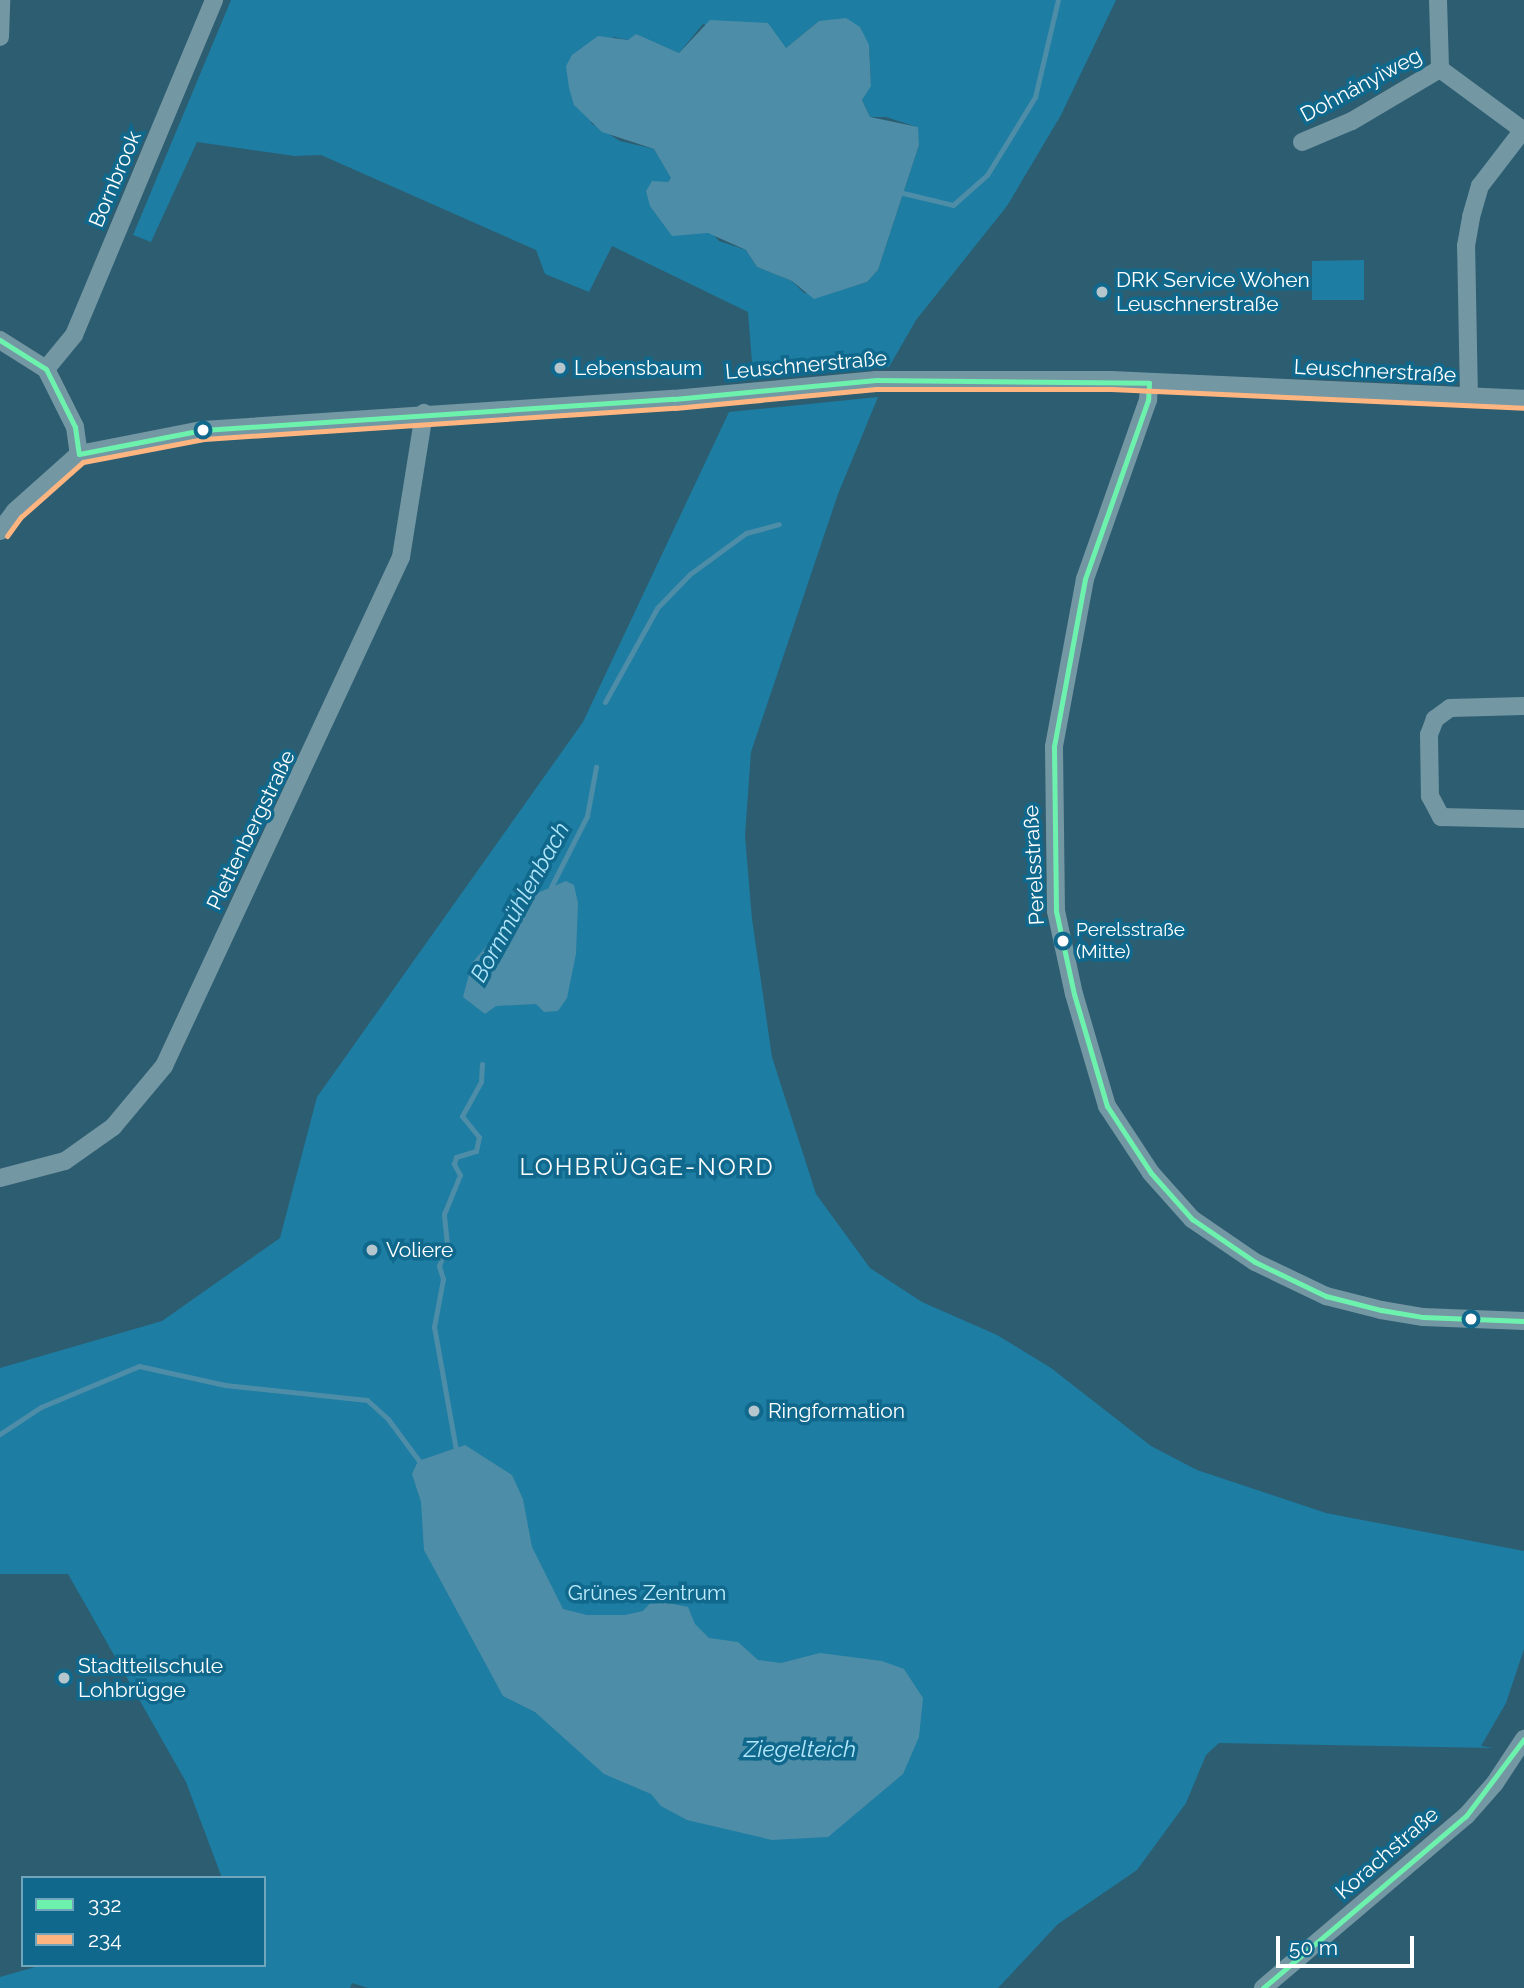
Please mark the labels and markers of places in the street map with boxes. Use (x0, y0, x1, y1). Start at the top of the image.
place label: DRK Service Wohen Leuschnerstraße (1116, 267, 1311, 317)
marker: DRK Service Wohen Leuschnerstraße (1094, 284, 1110, 300)
place label: Lebensbaum (574, 355, 702, 381)
marker: Lebensbaum (552, 360, 568, 376)
unlabelled marker (196, 423, 210, 437)
place label: Perelsstraße (Mitte) (1076, 919, 1185, 963)
marker: Perelsstraße (Mitte) (1056, 934, 1070, 948)
place label: Voliere (386, 1237, 453, 1263)
marker: Voliere (364, 1242, 380, 1258)
unlabelled marker (1464, 1312, 1478, 1326)
place label: Ringformation (768, 1398, 905, 1424)
marker: Ringformation (746, 1403, 762, 1419)
place label: Stadtteilschule Lohbrügge (78, 1653, 223, 1703)
marker: Stadtteilschule Lohbrügge (56, 1670, 72, 1686)

